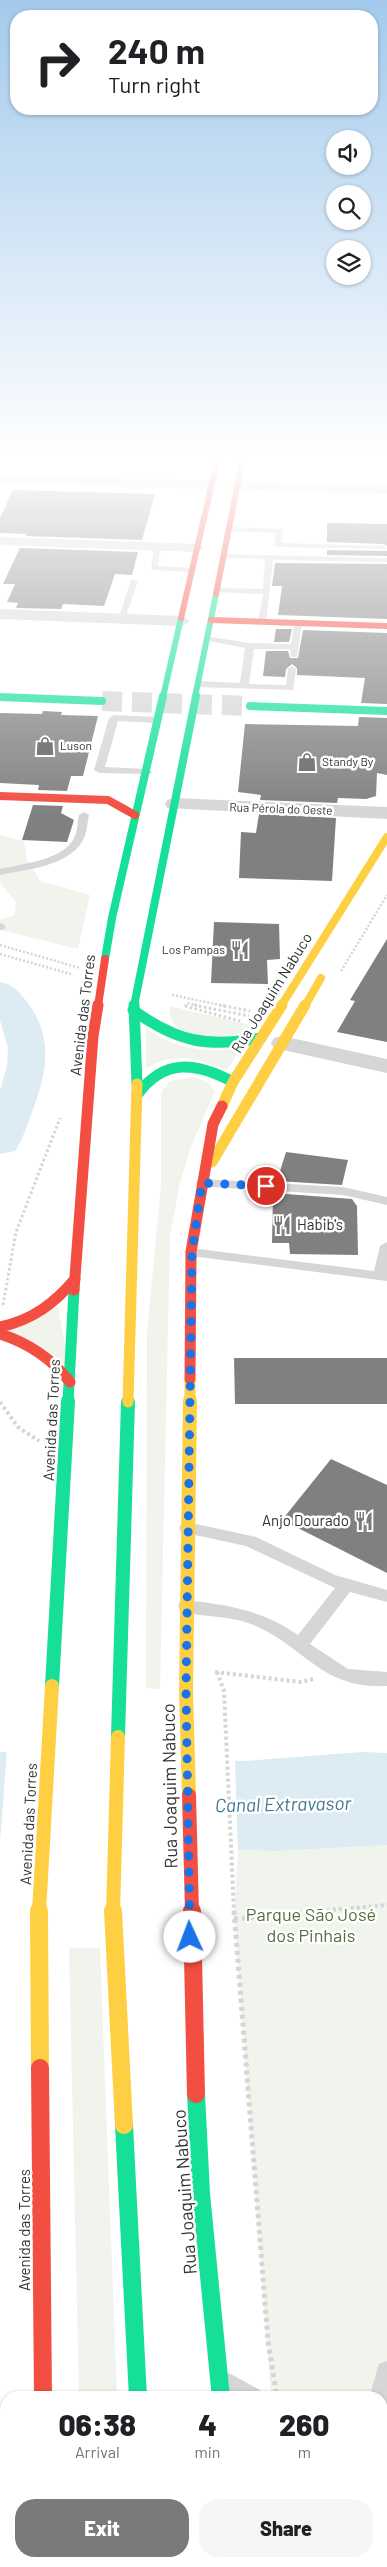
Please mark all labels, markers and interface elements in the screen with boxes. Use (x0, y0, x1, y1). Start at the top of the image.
text: 240 m (108, 29, 205, 71)
icon: right (25, 30, 90, 95)
text: Turn right (108, 71, 201, 97)
map controls (326, 130, 371, 285)
button: sound (326, 130, 371, 175)
button: search (326, 185, 371, 230)
button: layers (326, 240, 371, 285)
shop icon: Luson (34, 735, 56, 757)
place label: Luson (60, 738, 92, 752)
shop icon: Standy By (296, 751, 318, 773)
place label: Standy By (322, 754, 374, 768)
street label: Rua Pérola do Oeste (229, 799, 333, 817)
street label: Rua Joaquim Nabuco (227, 929, 315, 1056)
restaurant icon: Los Pampas (229, 939, 251, 961)
place label: Los Pampas (162, 942, 225, 956)
street label: Avenida das Torres (66, 953, 98, 1077)
pin (245, 1165, 287, 1207)
icon: arrive (252, 1172, 280, 1200)
restaurant icon: Habib's (271, 1214, 293, 1236)
place label: Habib's (297, 1215, 343, 1233)
street label: Avenida das Torres (39, 1359, 63, 1481)
restaurant icon: Anjo Dourado (353, 1510, 375, 1532)
place label: Anjo Dourado (262, 1511, 349, 1529)
street label: Rua Joaquim Nabuco (157, 1703, 181, 1869)
street label: Avenida das Torres (16, 1763, 40, 1885)
water label: Canal Extravasor (215, 1791, 353, 1816)
park label: Parque São José dos Pinhais (246, 1903, 376, 1946)
position arrow (163, 1910, 215, 1962)
street label: Rua Joaquim Nabuco (167, 2109, 201, 2275)
street label: Avenida das Torres (15, 2169, 33, 2291)
text: 06:38 (58, 2406, 136, 2442)
text: 4 (198, 2406, 217, 2442)
text: 260 (279, 2406, 330, 2442)
text: Arrival (75, 2442, 120, 2461)
text: min (195, 2442, 221, 2461)
text: m (298, 2442, 311, 2461)
button: Exit (15, 2499, 189, 2557)
button: Share (199, 2499, 373, 2557)

